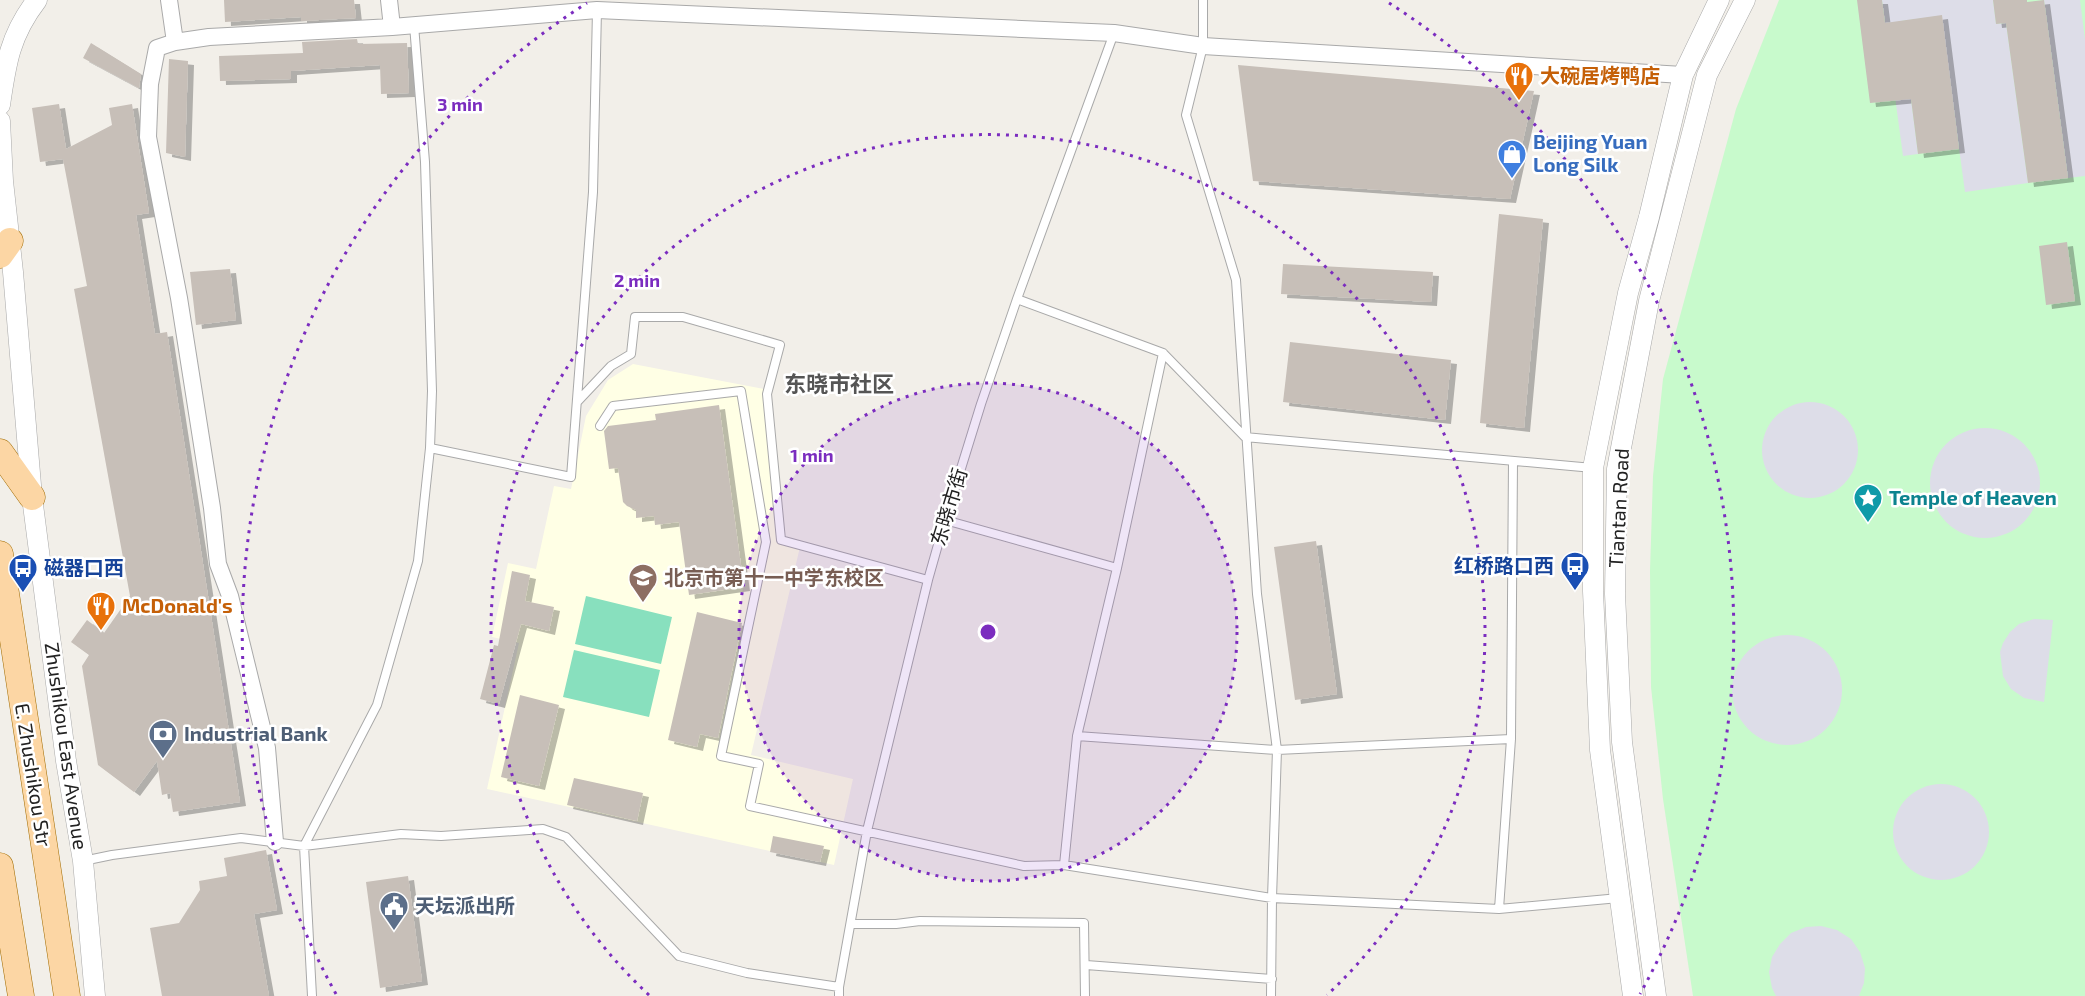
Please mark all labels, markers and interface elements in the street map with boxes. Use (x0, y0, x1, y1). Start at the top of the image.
restaurant icon: 大碗居烤鸭店 (1503, 60, 1535, 102)
place label: 大碗居烤鸭店 (1540, 63, 1660, 87)
text: 3 min (437, 93, 483, 115)
place label: Beijing Yuan Long Silk (1533, 129, 1648, 176)
shop icon: Beijing Yuan Long Silk (1496, 138, 1528, 180)
text: 2 min (614, 269, 660, 291)
district label: 东晓市社区 (784, 370, 894, 396)
text: 1 min (790, 444, 834, 466)
street label: Tiantan Road (1603, 447, 1633, 568)
street label: 东晓市街 (925, 465, 971, 548)
place icon: Temple of Heaven (1852, 482, 1884, 524)
place label: Temple of Heaven (1889, 485, 2057, 509)
bus stop icon: 红桥路口西 (1559, 550, 1591, 592)
bus stop icon: 磁器口西 (7, 552, 39, 594)
place label: 红桥路口西 (1454, 553, 1554, 577)
place label: 磁器口西 (44, 555, 124, 579)
school or university icon: 北京市第十一中学东校区 (627, 562, 659, 604)
place label: 北京市第十一中学东校区 (664, 565, 884, 589)
restaurant icon: McDonald's (85, 590, 117, 632)
place label: McDonald's (122, 593, 233, 617)
centre of rings (978, 622, 998, 642)
street label: Zhushikou East Avenue (41, 641, 93, 851)
street label: E. Zhushikou Str (11, 701, 57, 848)
bank icon: Industrial Bank (147, 718, 179, 760)
place label: Industrial Bank (184, 721, 329, 745)
public building icon: 天坛派出所 (378, 890, 410, 932)
place label: 天坛派出所 (415, 893, 515, 917)

